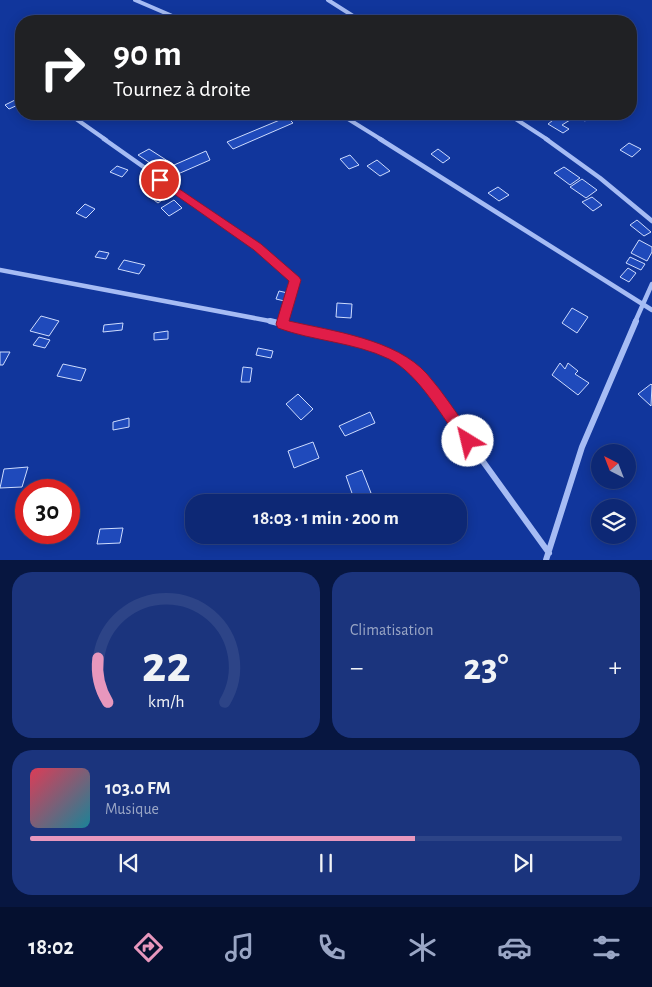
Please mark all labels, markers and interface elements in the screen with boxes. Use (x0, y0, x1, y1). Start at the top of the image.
icon: right (30, 35, 95, 100)
text: 90 m (113, 37, 182, 72)
text: Tournez à droite (113, 78, 251, 100)
pin (139, 159, 181, 201)
icon: arrive (146, 166, 174, 194)
position arrow (441, 414, 493, 466)
north arrow (591, 444, 636, 489)
map controls (591, 444, 636, 544)
speed limit sign: 30 (15, 479, 80, 544)
button: layers (591, 499, 636, 544)
text: 18:03 · 1 min · 200 m (253, 509, 399, 528)
text: Climatisation (350, 622, 434, 638)
text: 22 (142, 639, 190, 691)
text: 23° (463, 649, 509, 687)
text: − (350, 654, 363, 682)
text: + (609, 654, 622, 682)
text: km/h (148, 693, 184, 711)
text: 103.0 FM (105, 779, 171, 798)
text: Musique (105, 801, 159, 817)
icon: previous (115, 849, 143, 877)
icon: pause (312, 849, 340, 877)
icon: next (509, 849, 537, 877)
icon: directions (131, 930, 166, 965)
icon: music (222, 930, 257, 965)
icon: phone (314, 930, 349, 965)
icon: climate (405, 930, 440, 965)
icon: car (497, 930, 532, 965)
icon: filters (589, 930, 624, 965)
text: 18:02 (28, 936, 74, 958)

